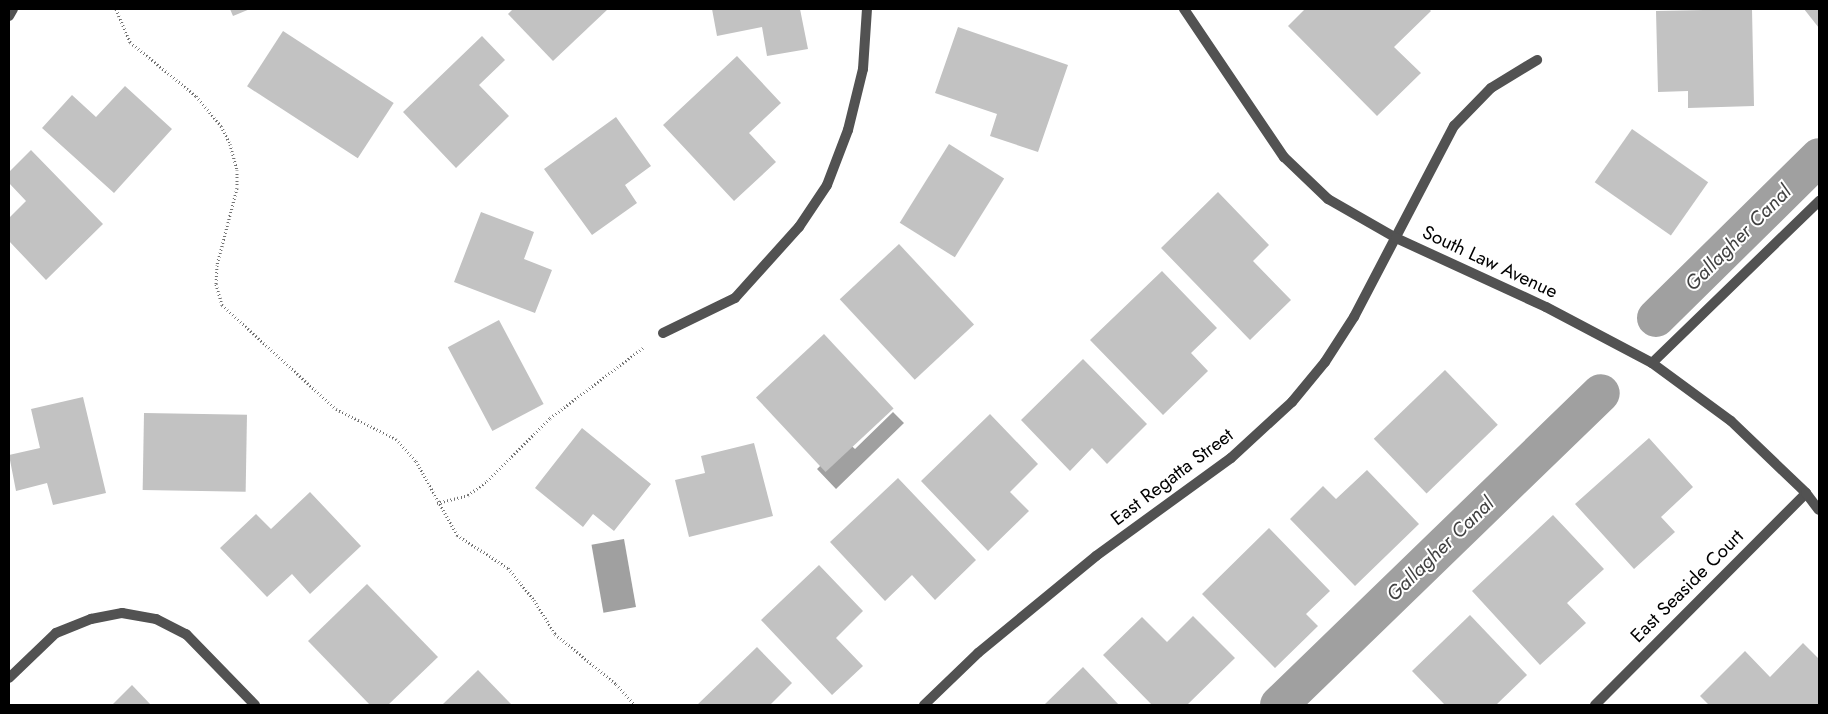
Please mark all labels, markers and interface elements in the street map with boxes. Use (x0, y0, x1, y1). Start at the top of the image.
water label: Gallagher Canal (1680, 180, 1796, 296)
street label: South Law Avenue (1419, 221, 1561, 303)
street label: East Regatta Street (1106, 424, 1238, 530)
water label: Gallagher Canal (1381, 492, 1499, 606)
street label: East Seaside Court (1626, 525, 1748, 647)

